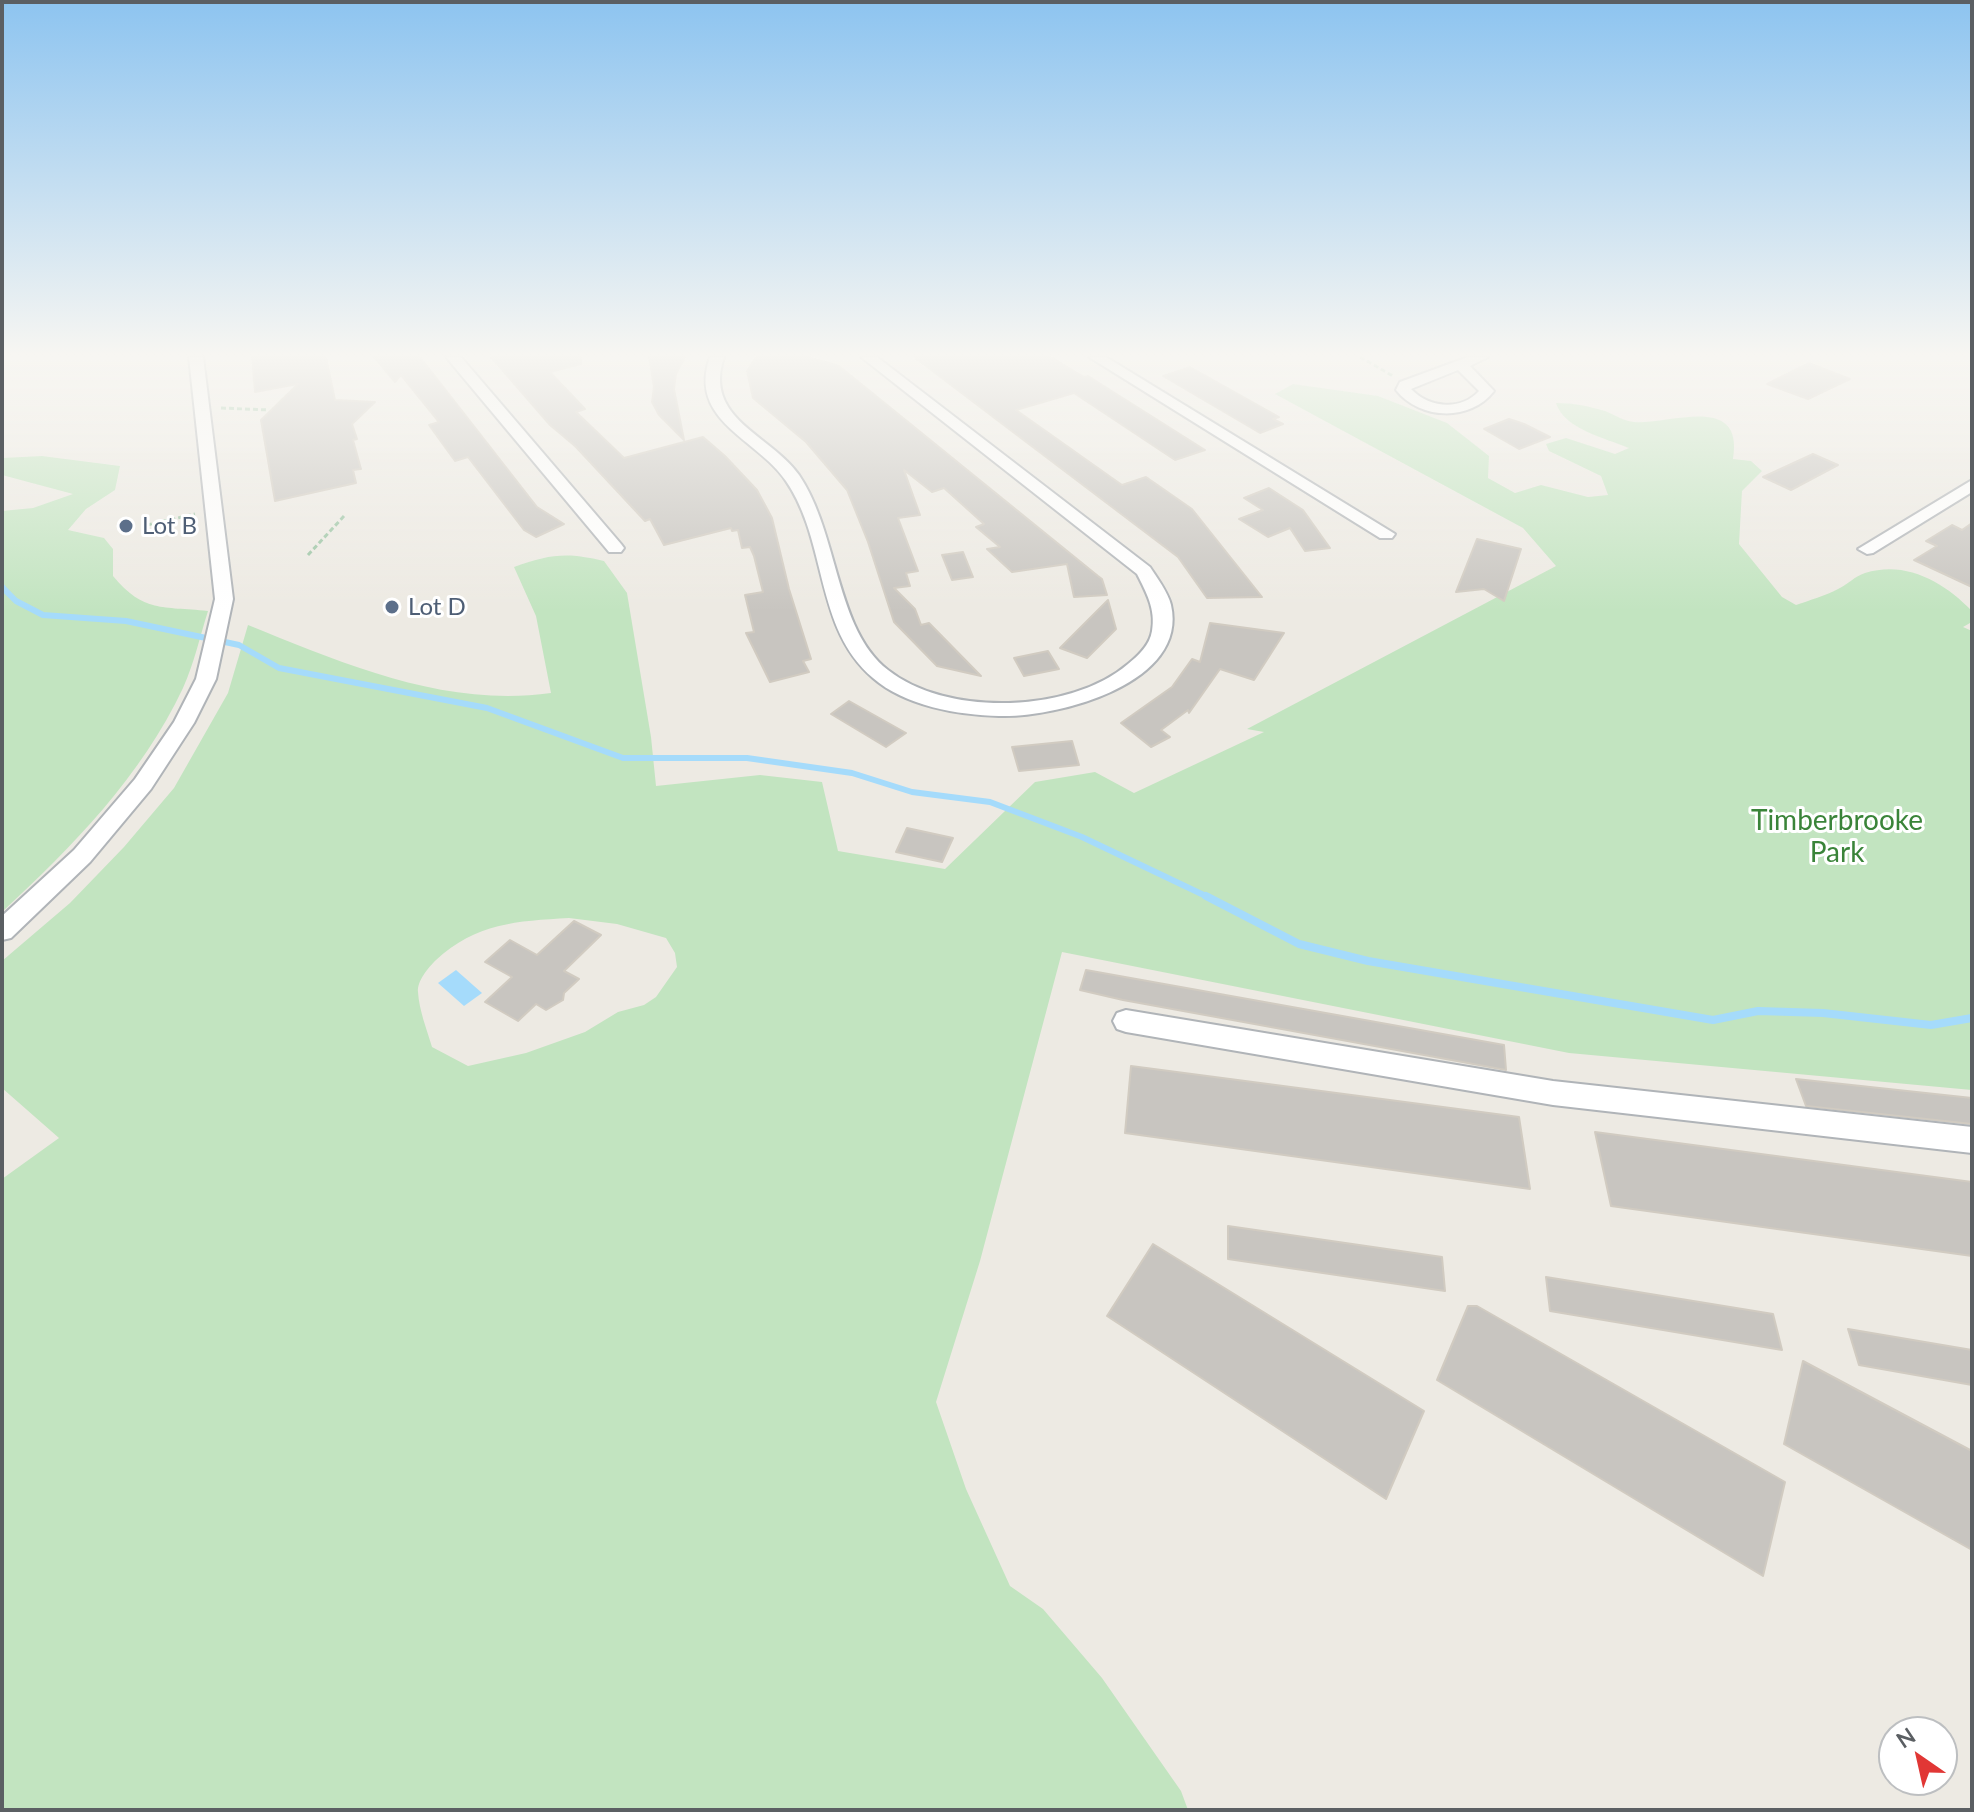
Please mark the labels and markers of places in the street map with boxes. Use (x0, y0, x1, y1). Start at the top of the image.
place label: Lot B (142, 512, 197, 540)
marker: Lot B (117, 517, 135, 535)
place label: Lot D (408, 593, 466, 621)
marker: Lot D (383, 598, 401, 616)

